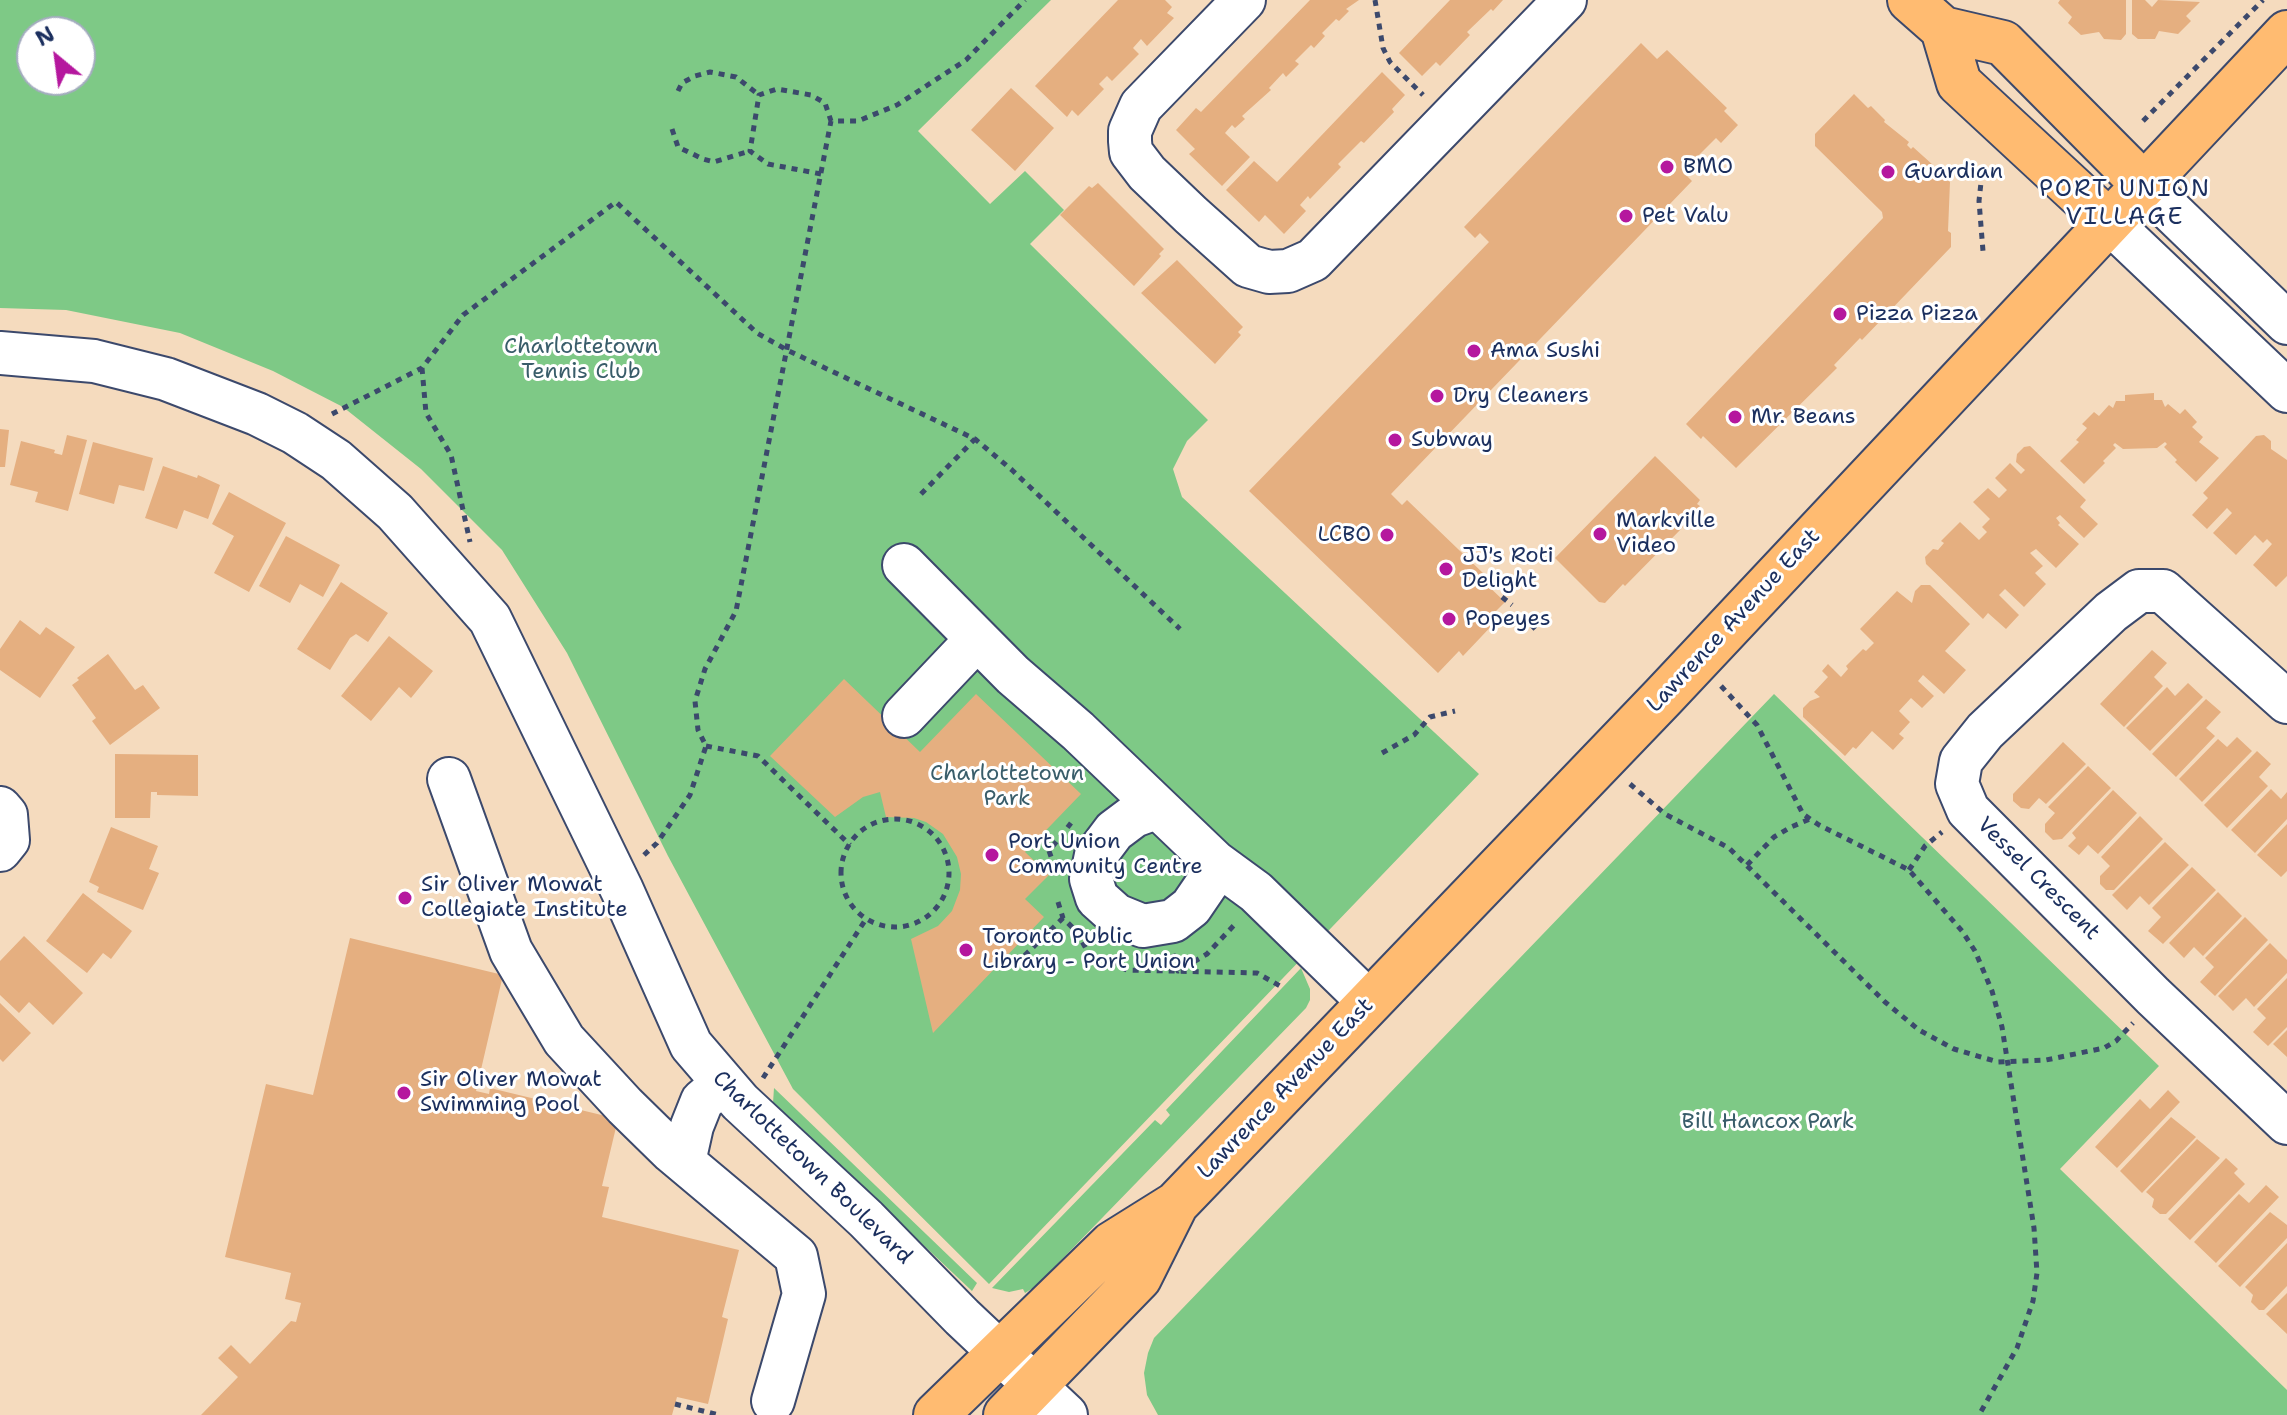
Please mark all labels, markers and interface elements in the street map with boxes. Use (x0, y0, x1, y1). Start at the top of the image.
north arrow (16, 16, 96, 96)
text: N (30, 19, 60, 53)
place label: BMO (1683, 154, 1733, 180)
marker: BMO (1658, 158, 1676, 176)
place label: Guardian (1904, 159, 2003, 185)
marker: Guardian (1879, 163, 1897, 181)
district label: PORT UNION VILLAGE (2039, 176, 2211, 232)
place label: Pet Valu (1642, 203, 1729, 229)
marker: Pet Valu (1617, 207, 1635, 225)
place label: Pizza Pizza (1856, 301, 1978, 327)
marker: Pizza Pizza (1831, 305, 1849, 323)
park label: Charlottetown Tennis Club (504, 334, 658, 386)
place label: Ama Sushi (1490, 338, 1600, 364)
marker: Ama Sushi (1465, 342, 1483, 360)
place label: Dry Cleaners (1453, 383, 1589, 409)
marker: Dry Cleaners (1428, 387, 1446, 405)
place label: Mr. Beans (1751, 404, 1856, 430)
marker: Mr. Beans (1726, 408, 1744, 426)
place label: Subway (1411, 427, 1493, 453)
marker: Subway (1386, 431, 1404, 449)
place label: Markville Video (1616, 508, 1716, 560)
place label: LCBO (1317, 522, 1371, 548)
street label: Lawrence Avenue East (1642, 524, 1826, 718)
marker: Markville Video (1591, 525, 1609, 543)
marker: LCBO (1378, 526, 1396, 544)
place label: JJ's Roti Delight (1462, 543, 1554, 594)
marker: JJ's Roti Delight (1437, 560, 1455, 578)
place label: Popeyes (1465, 606, 1551, 632)
marker: Popeyes (1440, 610, 1458, 628)
park label: Charlottetown Park (930, 761, 1084, 812)
street label: Vessel Crescent (1971, 812, 2105, 946)
place label: Port Union Community Centre (1008, 829, 1203, 880)
marker: Port Union Community Centre (983, 846, 1001, 864)
place label: Sir Oliver Mowat Collegiate Institute (421, 872, 628, 924)
marker: Sir Oliver Mowat Collegiate Institute (396, 889, 414, 907)
place label: Toronto Public Library - Port Union (982, 924, 1195, 976)
marker: Toronto Public Library - Port Union (957, 941, 975, 959)
street label: Lawrence Avenue East (1193, 993, 1379, 1185)
street label: Charlottetown Boulevard (707, 1066, 917, 1270)
place label: Sir Oliver Mowat Swimming Pool (420, 1067, 602, 1118)
marker: Sir Oliver Mowat Swimming Pool (395, 1084, 413, 1102)
park label: Bill Hancox Park (1682, 1109, 1854, 1135)

